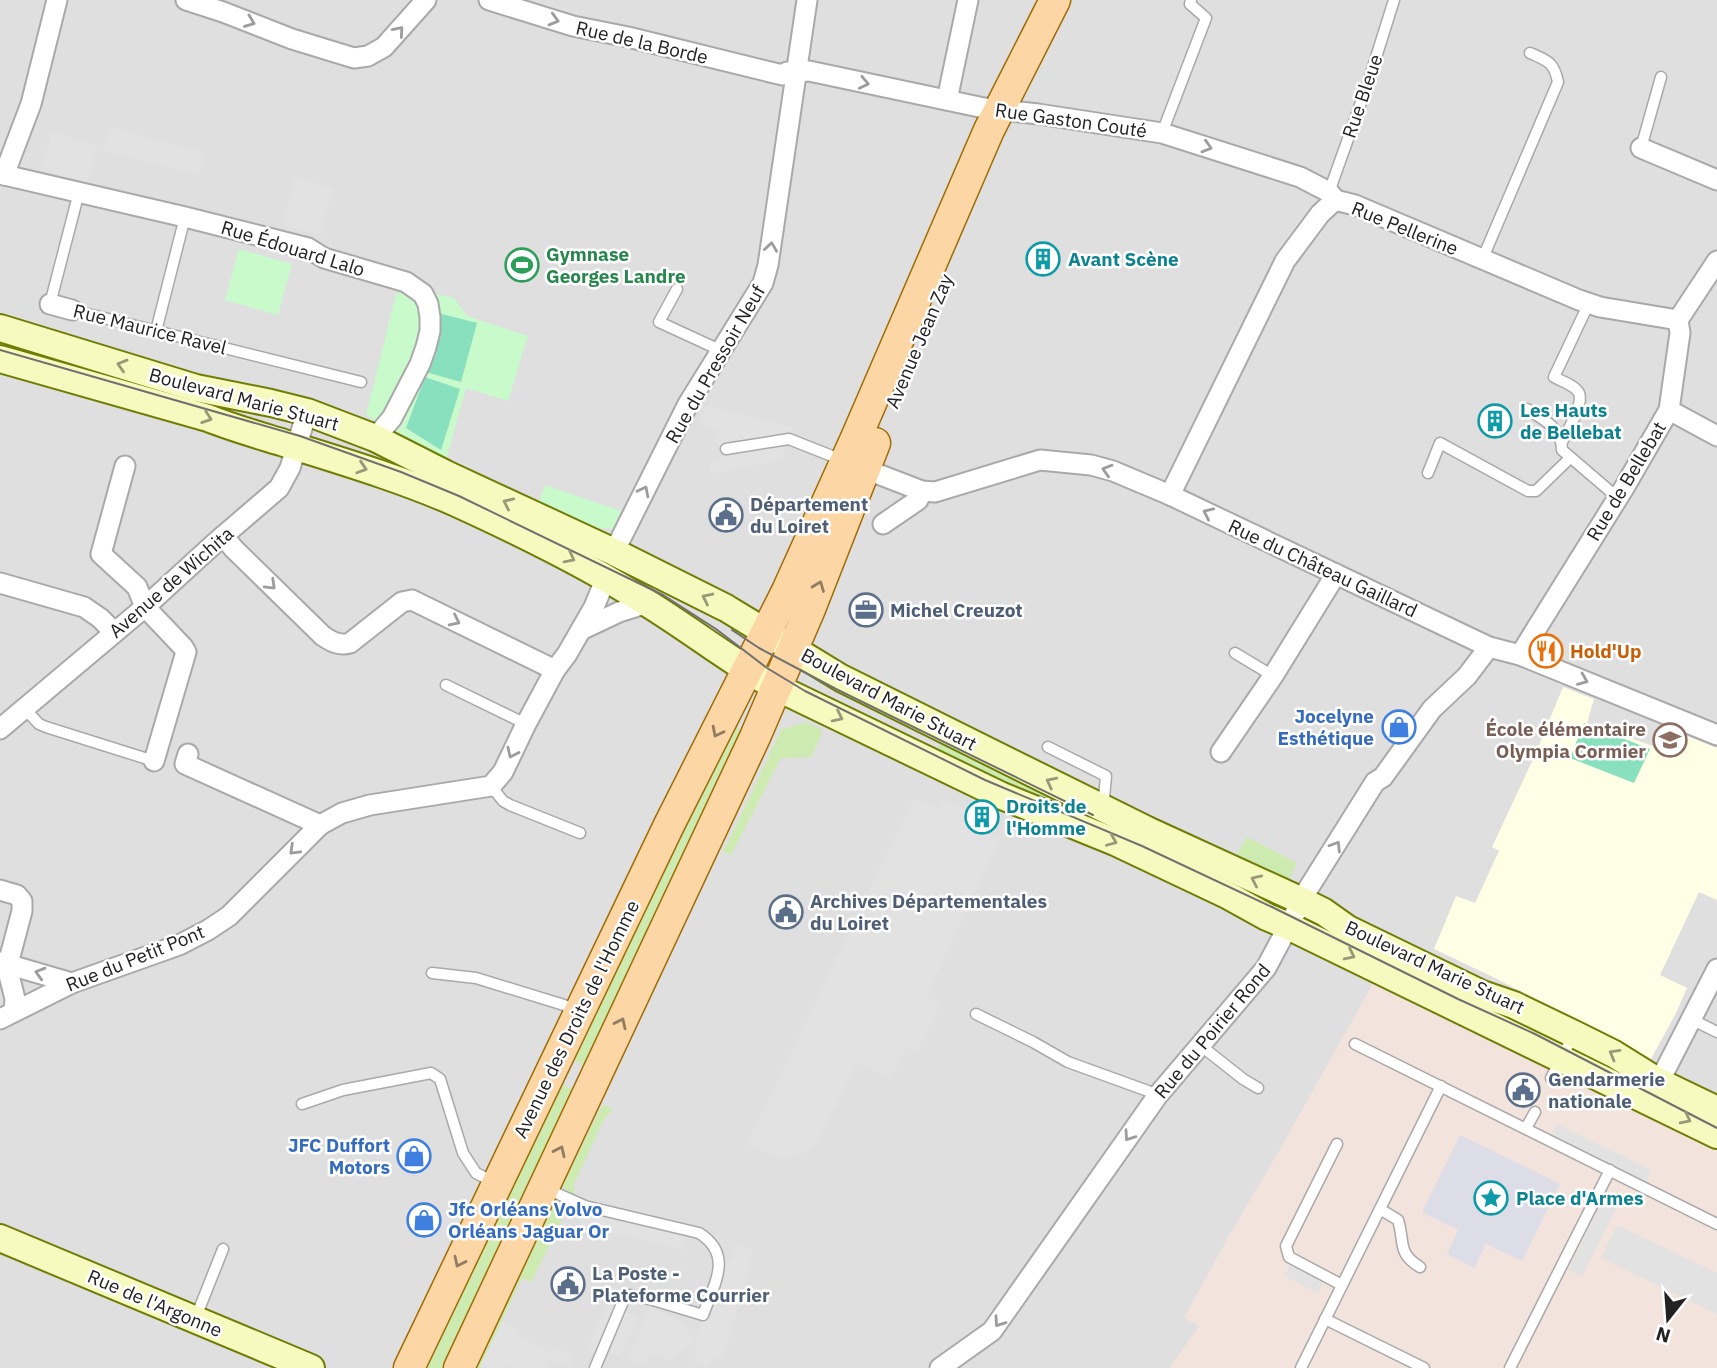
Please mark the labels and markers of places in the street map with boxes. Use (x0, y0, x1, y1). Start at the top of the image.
building icon: Avant Scène (1024, 240, 1062, 278)
place label: Gymnase Georges Landre (546, 242, 686, 288)
sports icon: Gymnase Georges Landre (503, 246, 541, 284)
place label: Avant Scène (1068, 247, 1179, 271)
place label: Les Hauts de Bellebat (1520, 398, 1622, 444)
building icon: Les Hauts de Bellebat (1476, 402, 1514, 440)
place label: Département du Loiret (750, 492, 868, 538)
public building icon: Département du Loiret (707, 496, 745, 534)
office icon: Michel Creuzot (847, 591, 885, 629)
place label: Michel Creuzot (890, 598, 1023, 622)
restaurant icon: Hold'Up (1527, 632, 1565, 670)
place label: Hold'Up (1570, 639, 1642, 663)
place label: Jocelyne Esthétique (1277, 704, 1374, 750)
shop icon: Jocelyne Esthétique (1380, 708, 1418, 746)
place label: École élémentaire Olympia Cormier (1485, 717, 1646, 763)
school or university icon: École élémentaire Olympia Cormier (1651, 721, 1689, 759)
place label: Droits de l'Homme (1006, 794, 1087, 840)
building icon: Droits de l'Homme (963, 798, 1001, 836)
place label: Archives Départementales du Loiret (810, 889, 1047, 935)
public building icon: Archives Départementales du Loiret (767, 893, 805, 931)
place label: Gendarmerie nationale (1548, 1067, 1665, 1113)
public building icon: Gendarmerie nationale (1504, 1071, 1542, 1109)
place label: JFC Duffort Motors (288, 1133, 390, 1179)
shop icon: JFC Duffort Motors (395, 1137, 433, 1175)
place icon: Place d'Armes (1472, 1179, 1510, 1217)
place label: Place d'Armes (1516, 1186, 1644, 1210)
place label: Jfc Orléans Volvo Orléans Jaguar Or (448, 1197, 610, 1243)
shop icon: Jfc Orléans Volvo Orléans Jaguar Or (405, 1201, 443, 1239)
place label: La Poste - Plateforme Courrier (592, 1261, 770, 1307)
public building icon: La Poste - Plateforme Courrier (549, 1265, 587, 1303)

